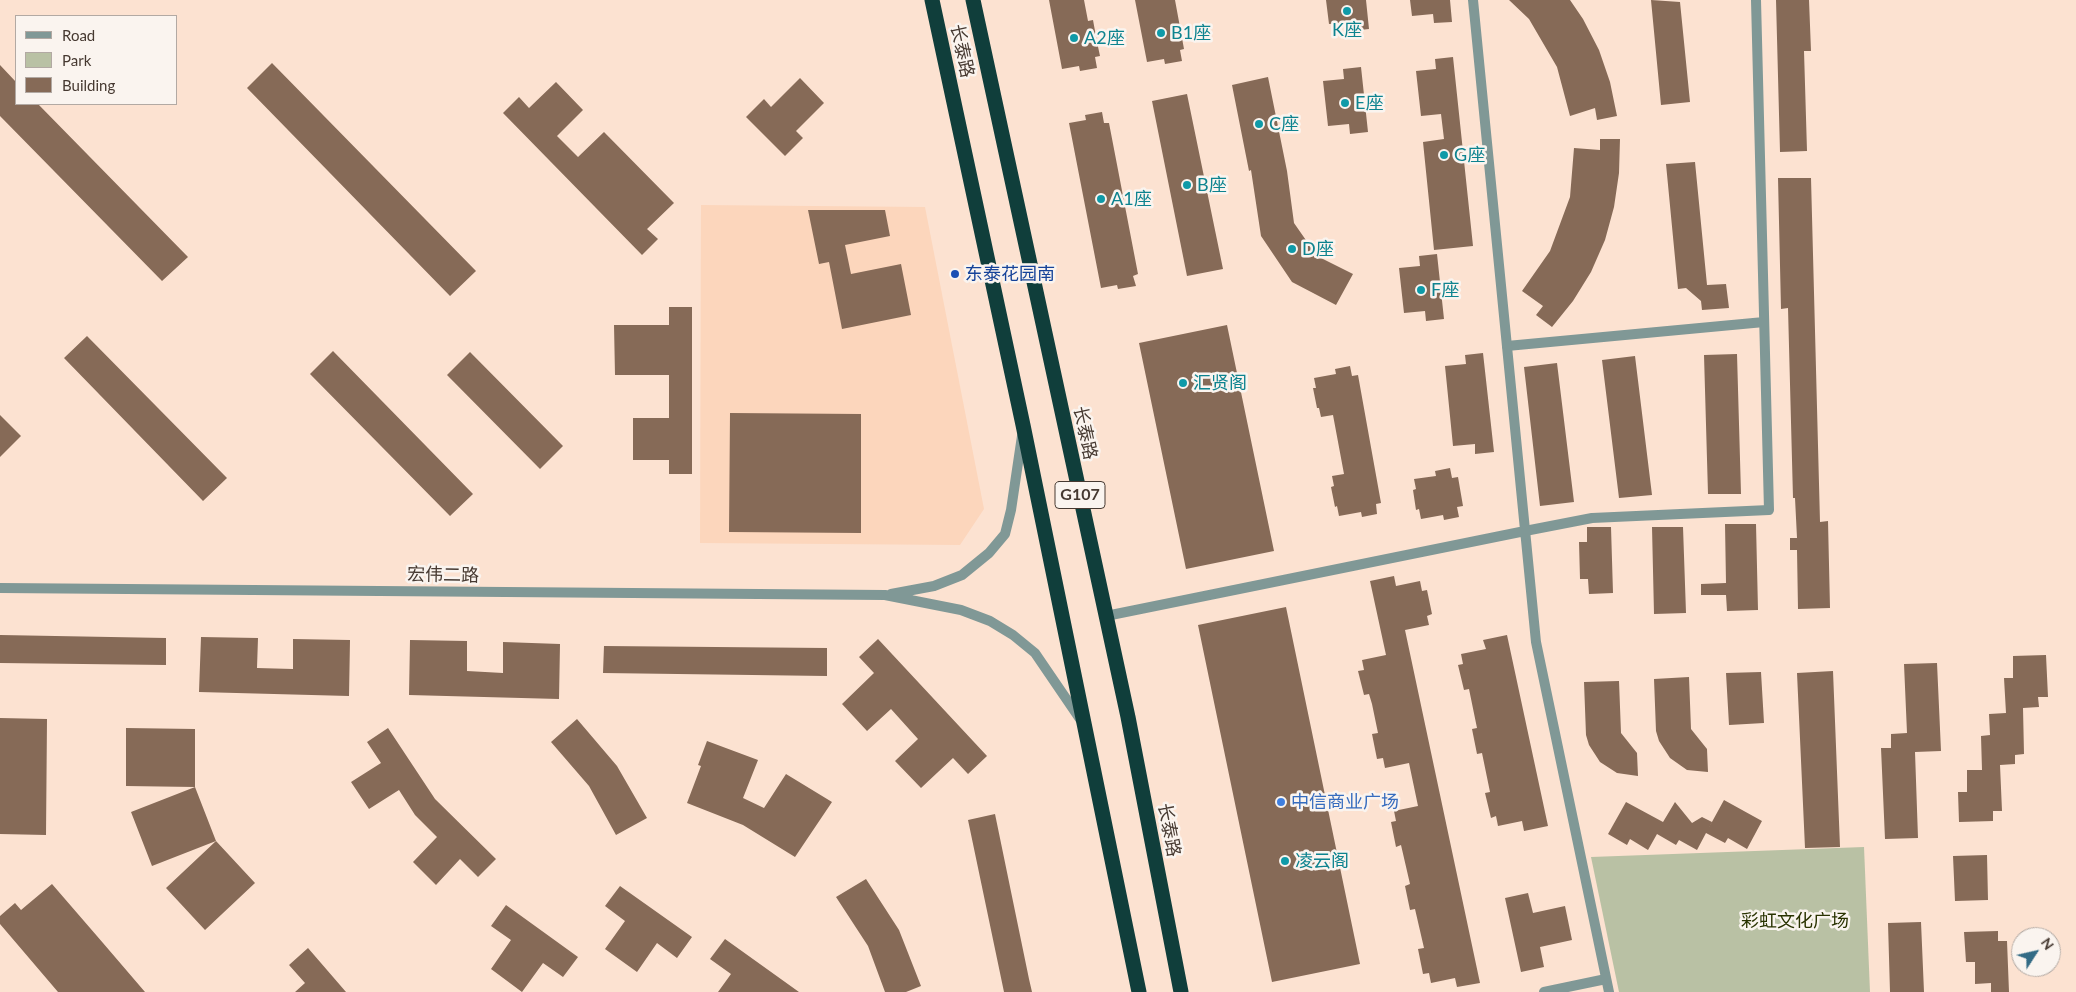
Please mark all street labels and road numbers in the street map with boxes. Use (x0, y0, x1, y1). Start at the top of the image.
street label: 长泰路 (946, 22, 978, 80)
street label: 长泰路 (1069, 404, 1101, 462)
road number: G107 (1055, 482, 1105, 508)
street label: 宏伟二路 (407, 564, 479, 586)
street label: 长泰路 (1153, 801, 1185, 859)

